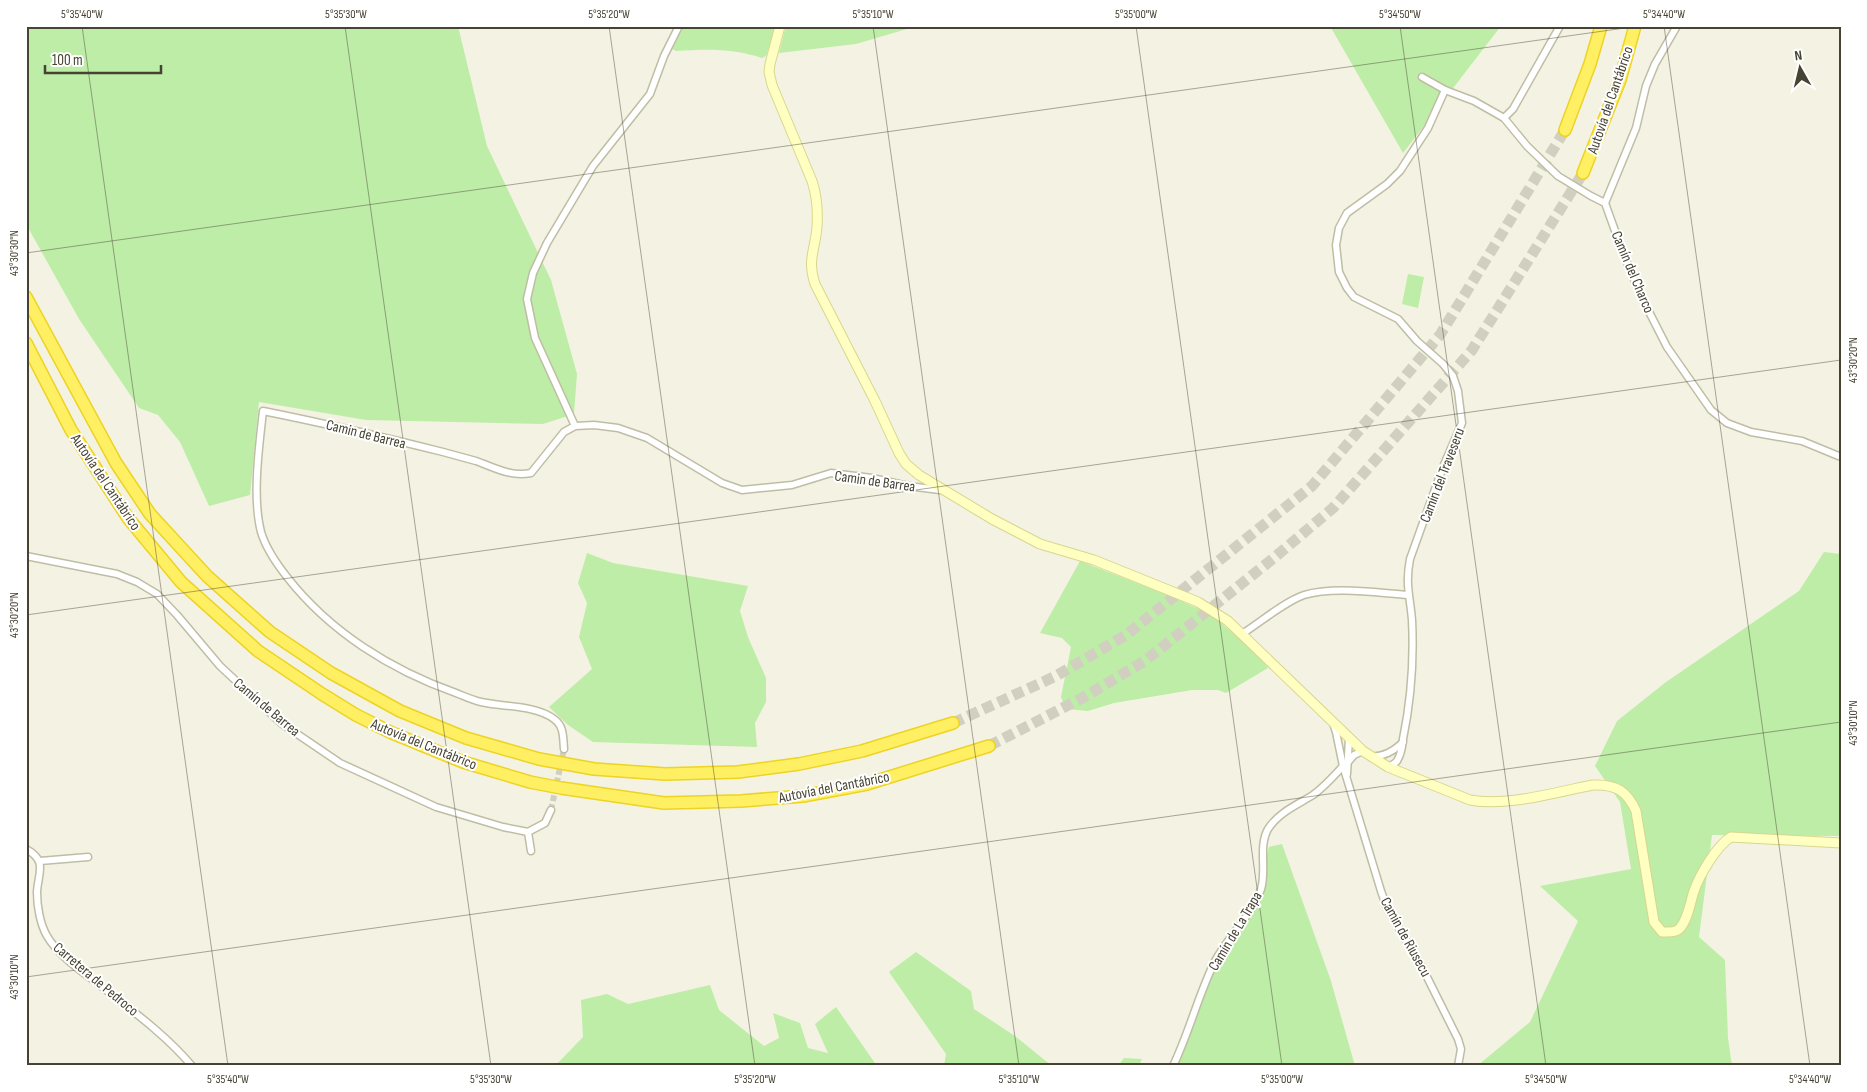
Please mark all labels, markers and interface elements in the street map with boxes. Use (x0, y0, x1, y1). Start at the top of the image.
text: 5°35'40"W (61, 7, 103, 22)
text: 5°35'30"W (325, 7, 367, 22)
text: 5°35'20"W (588, 7, 630, 22)
text: 5°35'10"W (853, 7, 894, 22)
text: 5°35'00"W (1115, 7, 1157, 22)
text: 5°34'50"W (1379, 7, 1421, 22)
text: 5°34'40"W (1643, 7, 1685, 22)
scale bar (45, 42, 161, 74)
north arrow (1774, 42, 1824, 92)
street label: Autovía del Cantábrico (1583, 44, 1638, 157)
text: N (1793, 47, 1803, 65)
text: 100 m (52, 51, 83, 70)
street label: Camín del Charco (1607, 228, 1658, 316)
text: 43°30'30"N (7, 230, 22, 276)
text: 43°30'20"N (1846, 337, 1861, 383)
street label: Camin de Barrea (324, 415, 408, 454)
street label: Camín del Traveseru (1416, 425, 1469, 525)
street label: Autovía del Cantábrico (66, 429, 145, 534)
street label: Camin de Barrea (833, 466, 917, 497)
text: 43°30'20"N (7, 592, 22, 638)
street label: Camín de Barrea (229, 674, 304, 741)
text: 43°30'10"N (1846, 700, 1861, 746)
street label: Autovía del Cantábrico (367, 714, 480, 774)
street label: Autovía del Cantábrico (776, 767, 891, 808)
street label: Camín de La Trapa (1204, 888, 1267, 974)
street label: Camín de Riusecu (1376, 894, 1435, 980)
street label: Carretera de Pedroco (49, 938, 142, 1021)
text: 43°30'10"N (7, 954, 22, 1000)
text: 5°35'40"W (207, 1072, 249, 1087)
text: 5°35'30"W (470, 1072, 512, 1087)
text: 5°35'20"W (734, 1072, 776, 1087)
text: 5°35'10"W (999, 1072, 1040, 1087)
text: 5°35'00"W (1261, 1072, 1303, 1087)
text: 5°34'50"W (1525, 1072, 1567, 1087)
text: 5°34'40"W (1789, 1072, 1831, 1087)

